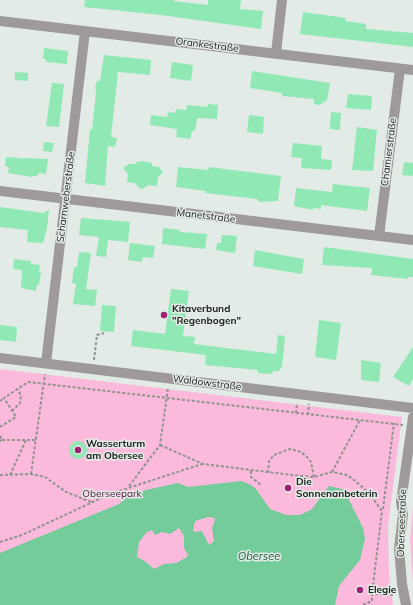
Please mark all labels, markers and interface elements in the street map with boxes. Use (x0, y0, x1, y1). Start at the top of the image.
street label: Orankestraße (175, 35, 239, 55)
street label: Chamierstraße (379, 117, 399, 187)
street label: Scharnweberstraße (54, 151, 78, 243)
street label: Manetstraße (176, 206, 236, 226)
place label: Kitaverbund "Regenbogen" (172, 303, 241, 326)
marker: Kitaverbund "Regenbogen" (159, 310, 169, 320)
street label: Waldowstraße (172, 373, 242, 393)
place label: Wasserturm am Obersee (86, 438, 145, 462)
marker: Wasserturm am Obersee (73, 445, 83, 455)
place label: Die Sonnenanbeterin (296, 476, 378, 500)
marker: Die Sonnenanbeterin (283, 483, 293, 493)
park label: Oberseepark (82, 488, 142, 500)
street label: Oberseestraße (395, 489, 409, 557)
water label: Obersee (238, 550, 280, 564)
place label: Elegie (368, 584, 396, 596)
marker: Elegie (355, 585, 365, 595)

